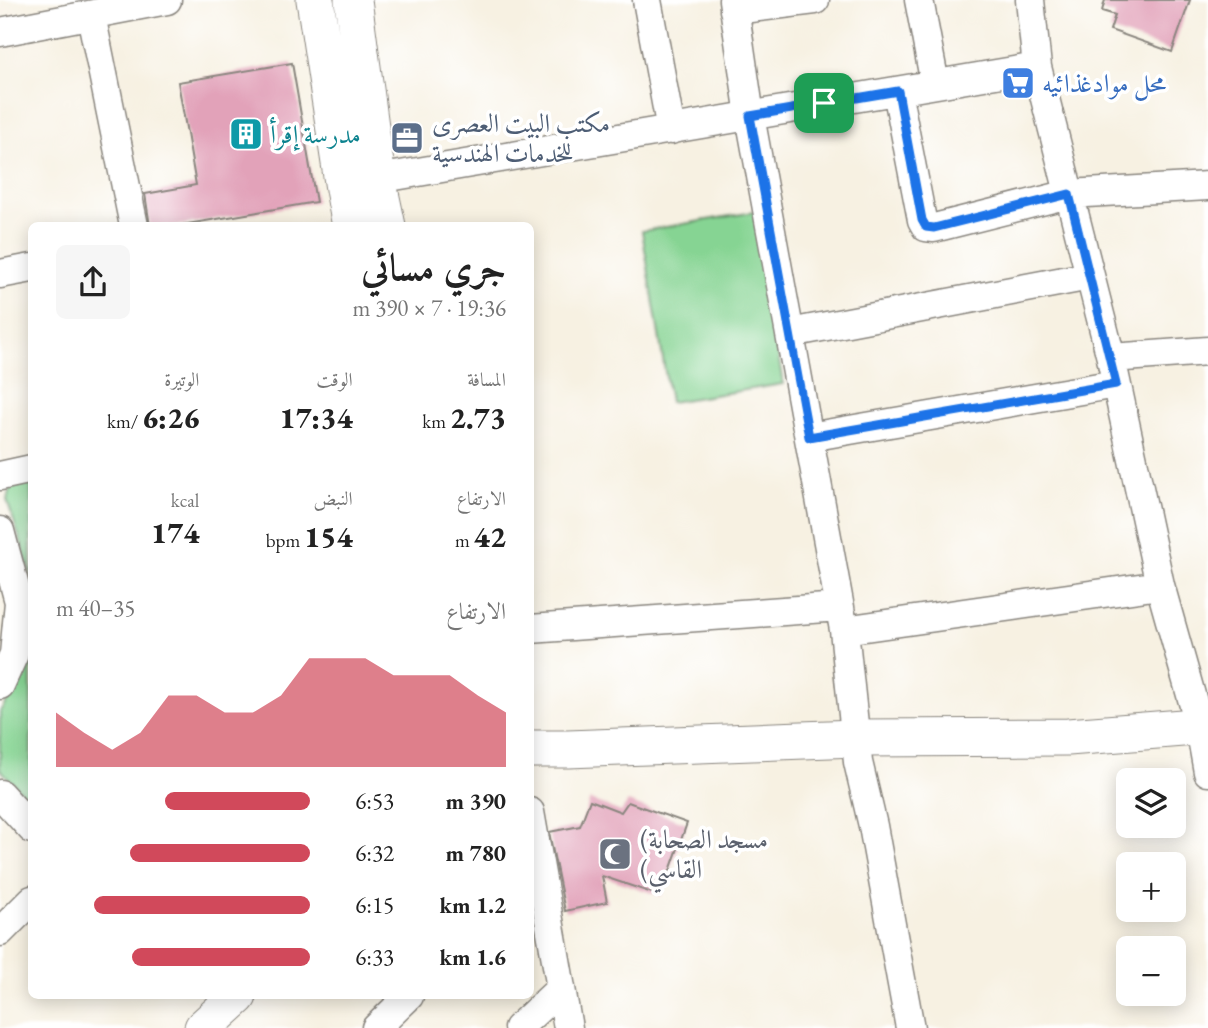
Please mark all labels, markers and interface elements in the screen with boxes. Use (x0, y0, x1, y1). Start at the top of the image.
supermarket icon: محل موادغذائيه (999, 64, 1037, 102)
place label: محل موادغذائيه (1042, 66, 1166, 101)
pin (794, 73, 854, 133)
icon: arrive (805, 84, 843, 122)
place label: مكتب البيت العصرى للخدمات الهندسية (432, 106, 610, 170)
building icon: مدرسة إقرأ (227, 115, 265, 153)
place label: مدرسة إقرأ (270, 117, 361, 151)
office icon: مكتب البيت العصرى للخدمات الهندسية (388, 119, 426, 157)
text: جري مسائي (361, 242, 506, 291)
button: share (56, 245, 130, 319)
text: 19:36 · 7 × 390 m (353, 293, 506, 323)
text: الوتيرة (164, 367, 199, 392)
text: الوقت (316, 367, 353, 392)
text: المسافة (467, 367, 506, 392)
text: 6:26 (142, 398, 199, 437)
text: 17:34 (279, 398, 353, 437)
text: 2.73 (450, 398, 506, 437)
text: /km (107, 409, 142, 434)
text: km (422, 409, 450, 434)
text: النبض (314, 486, 353, 511)
text: الارتفاع (457, 486, 506, 511)
text: kcal (171, 488, 199, 513)
text: 174 (151, 513, 199, 552)
text: 154 (304, 517, 353, 556)
text: 42 (474, 517, 506, 556)
text: bpm (266, 528, 304, 553)
text: m (455, 528, 474, 553)
text: 35–40 m (56, 593, 135, 623)
text: الارتفاع (446, 596, 506, 626)
map controls (1116, 768, 1186, 1006)
button: layers (1116, 768, 1186, 838)
text: 6:53 (355, 786, 394, 816)
text: 390 m (445, 786, 506, 816)
place label: (مسجد الصحابة (القاسي (640, 822, 768, 893)
mosque icon: (مسجد الصحابة (القاسي (596, 835, 634, 873)
text: 6:32 (355, 838, 394, 868)
text: 780 m (445, 838, 506, 868)
button: + (1116, 852, 1186, 922)
text: 6:15 (355, 890, 394, 920)
text: 1.2 km (439, 890, 506, 920)
button: − (1116, 936, 1186, 1006)
text: 6:33 (355, 942, 394, 972)
text: 1.6 km (439, 942, 506, 972)

